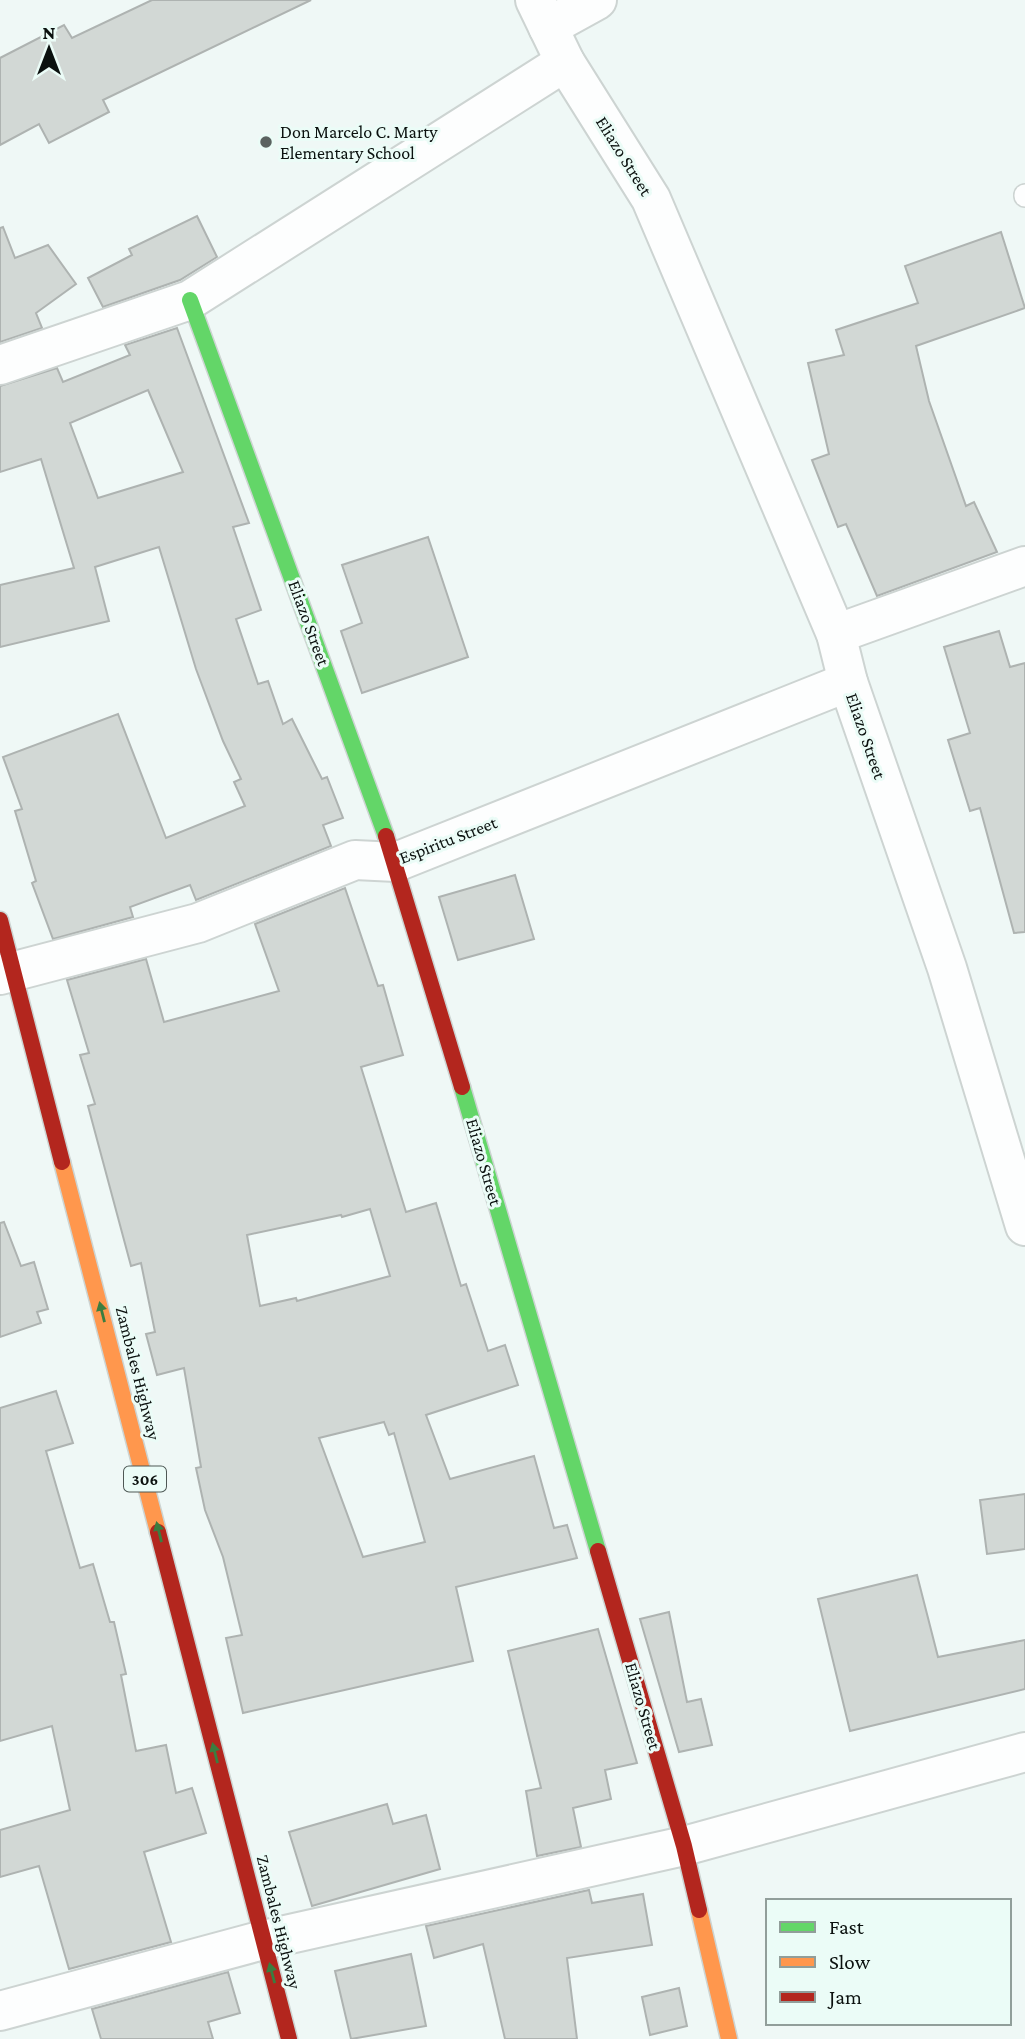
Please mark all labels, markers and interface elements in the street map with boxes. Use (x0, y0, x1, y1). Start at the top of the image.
north arrow (14, 14, 84, 84)
text: N (43, 22, 56, 43)
street label: Eliazo Street (592, 113, 657, 200)
place label: Don Marcelo C. Marty Elementary School (280, 122, 438, 163)
marker: Don Marcelo C. Marty Elementary School (258, 134, 274, 150)
street label: Eliazo Street (284, 577, 334, 670)
street label: Eliazo Street (842, 690, 890, 783)
street label: Espiritu Street (396, 812, 501, 868)
street label: Eliazo Street (462, 1116, 506, 1209)
one-way arrow (96, 1301, 107, 1323)
street label: Zambales Highway (112, 1304, 164, 1443)
road number: 306 (124, 1466, 166, 1492)
one-way arrow (153, 1521, 164, 1543)
street label: Eliazo Street (621, 1660, 665, 1753)
one-way arrow (209, 1741, 220, 1763)
street label: Zambales Highway (253, 1853, 305, 1992)
legend (766, 1899, 1011, 2025)
text: Fast (829, 1915, 865, 1939)
text: Slow (829, 1950, 871, 1974)
one-way arrow (266, 1962, 277, 1984)
text: Jam (827, 1985, 862, 2009)

